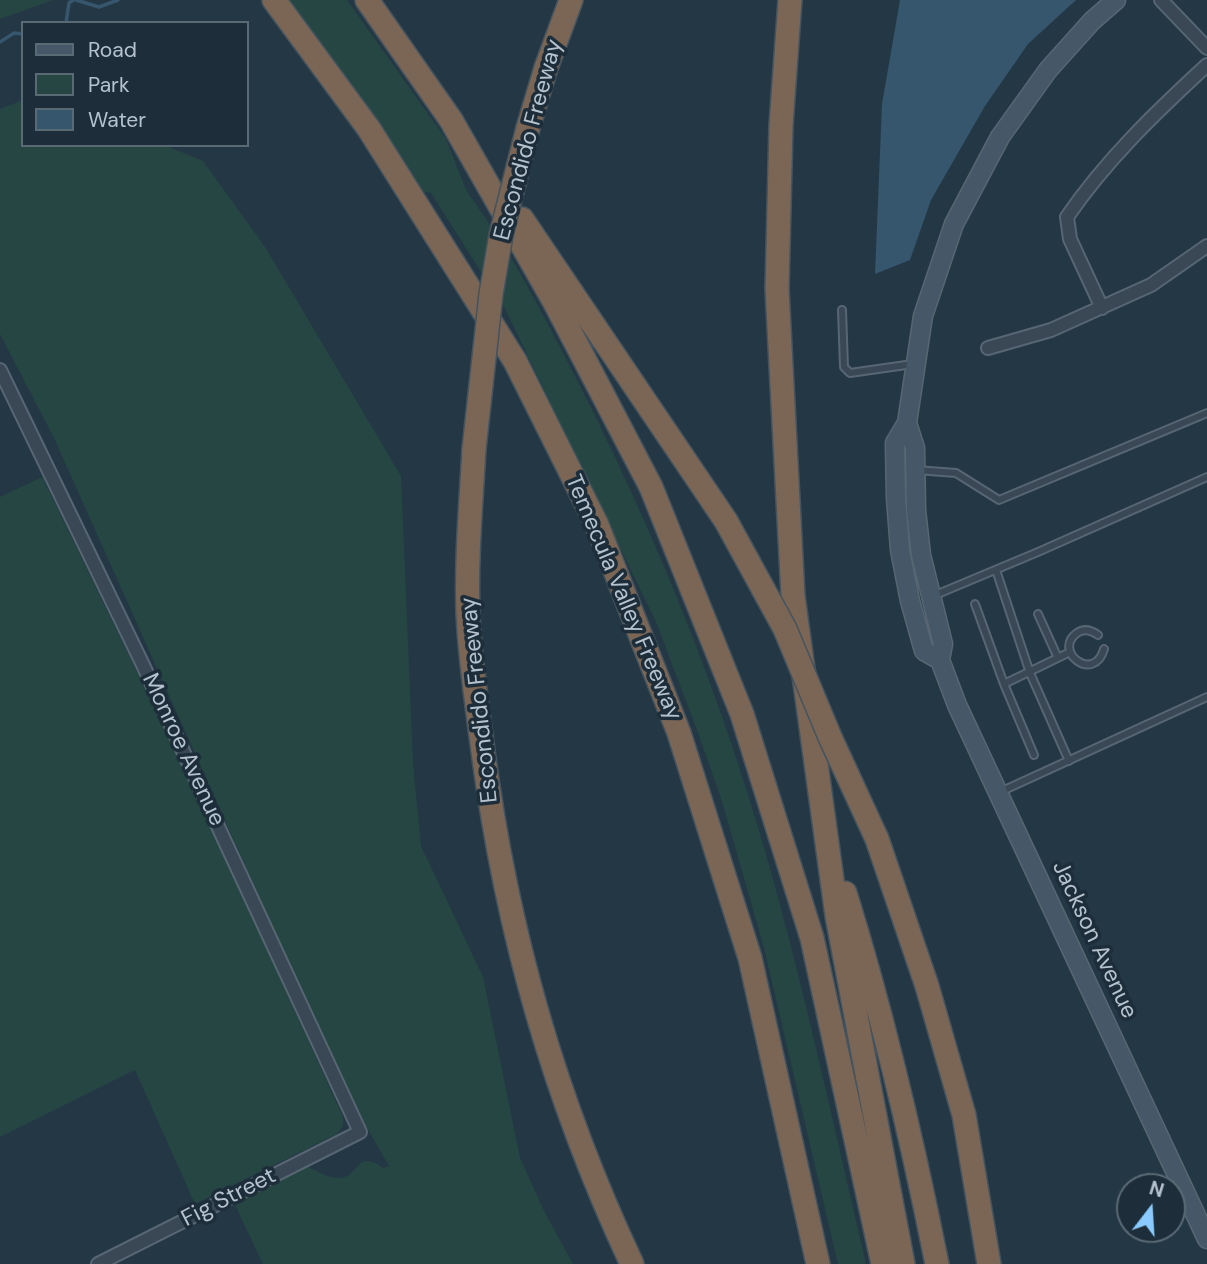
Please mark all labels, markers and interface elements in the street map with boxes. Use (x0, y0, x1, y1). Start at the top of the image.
legend (21, 21, 248, 147)
text: Road (88, 36, 137, 64)
street label: Escondido Freeway (489, 37, 569, 243)
text: Park (88, 71, 129, 99)
text: Water (88, 106, 146, 134)
street label: Temecula Valley Freeway (559, 471, 687, 725)
street label: Escondido Freeway (455, 596, 505, 804)
street label: Monroe Avenue (136, 669, 230, 831)
street label: Jackson Avenue (1045, 857, 1143, 1023)
street label: Fig Street (177, 1163, 281, 1233)
north arrow (1116, 1173, 1186, 1243)
text: N (1146, 1175, 1167, 1203)

